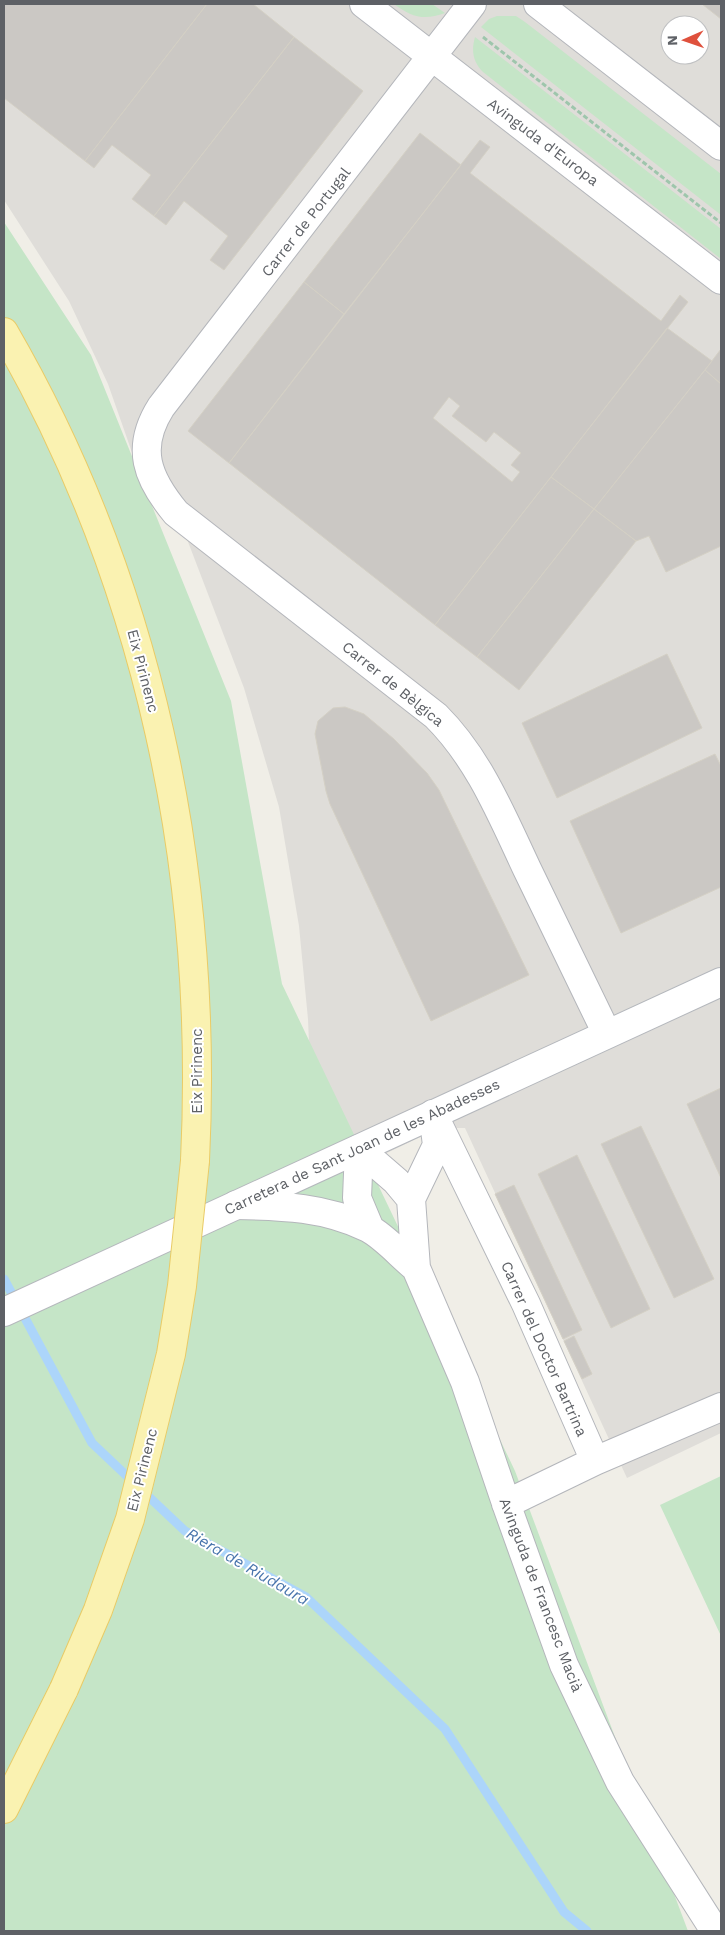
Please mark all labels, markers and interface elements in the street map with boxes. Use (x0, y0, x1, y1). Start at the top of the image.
north arrow (660, 15, 710, 65)
text: N (664, 35, 680, 46)
street label: Avinguda d'Europa (484, 94, 603, 190)
street label: Carrer de Portugal (258, 163, 355, 280)
street label: Eix Pirinenc (123, 627, 163, 715)
street label: Carrer de Bèlgica (339, 638, 448, 731)
street label: Eix Pirinenc (188, 1028, 206, 1114)
street label: Carretera de Sant Joan de les Abadesses (221, 1075, 503, 1219)
street label: Carrer del Doctor Bartrina (497, 1259, 591, 1440)
street label: Eix Pirinenc (123, 1426, 161, 1514)
street label: Avinguda de Francesc Macià (496, 1495, 587, 1695)
water label: Riera de Riudaura (183, 1524, 312, 1609)

